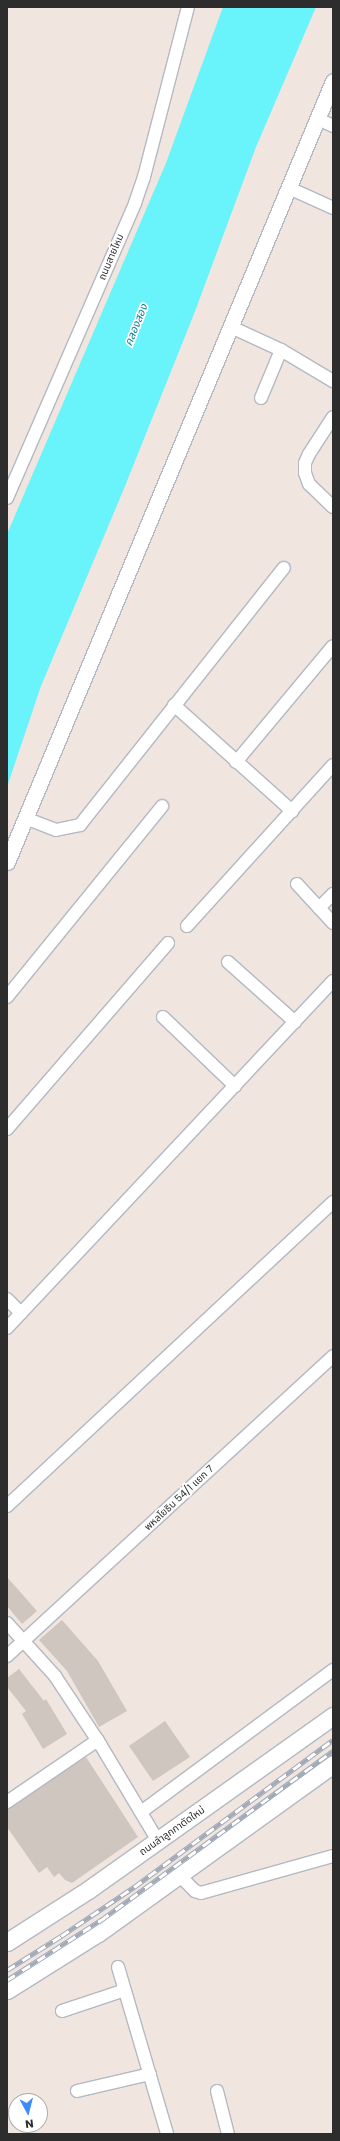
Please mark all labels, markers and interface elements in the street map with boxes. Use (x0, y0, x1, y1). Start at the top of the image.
street label: ถนนสายไหม (96, 232, 126, 282)
water label: คลองสอง (122, 302, 150, 348)
street label: พหลโยธิน 54/1 แยก 7 (142, 1463, 216, 1533)
street label: ถนนลำลูกกาตัดใหม่ (137, 1804, 207, 1858)
north arrow (8, 2093, 48, 2133)
text: N (24, 2115, 34, 2132)

